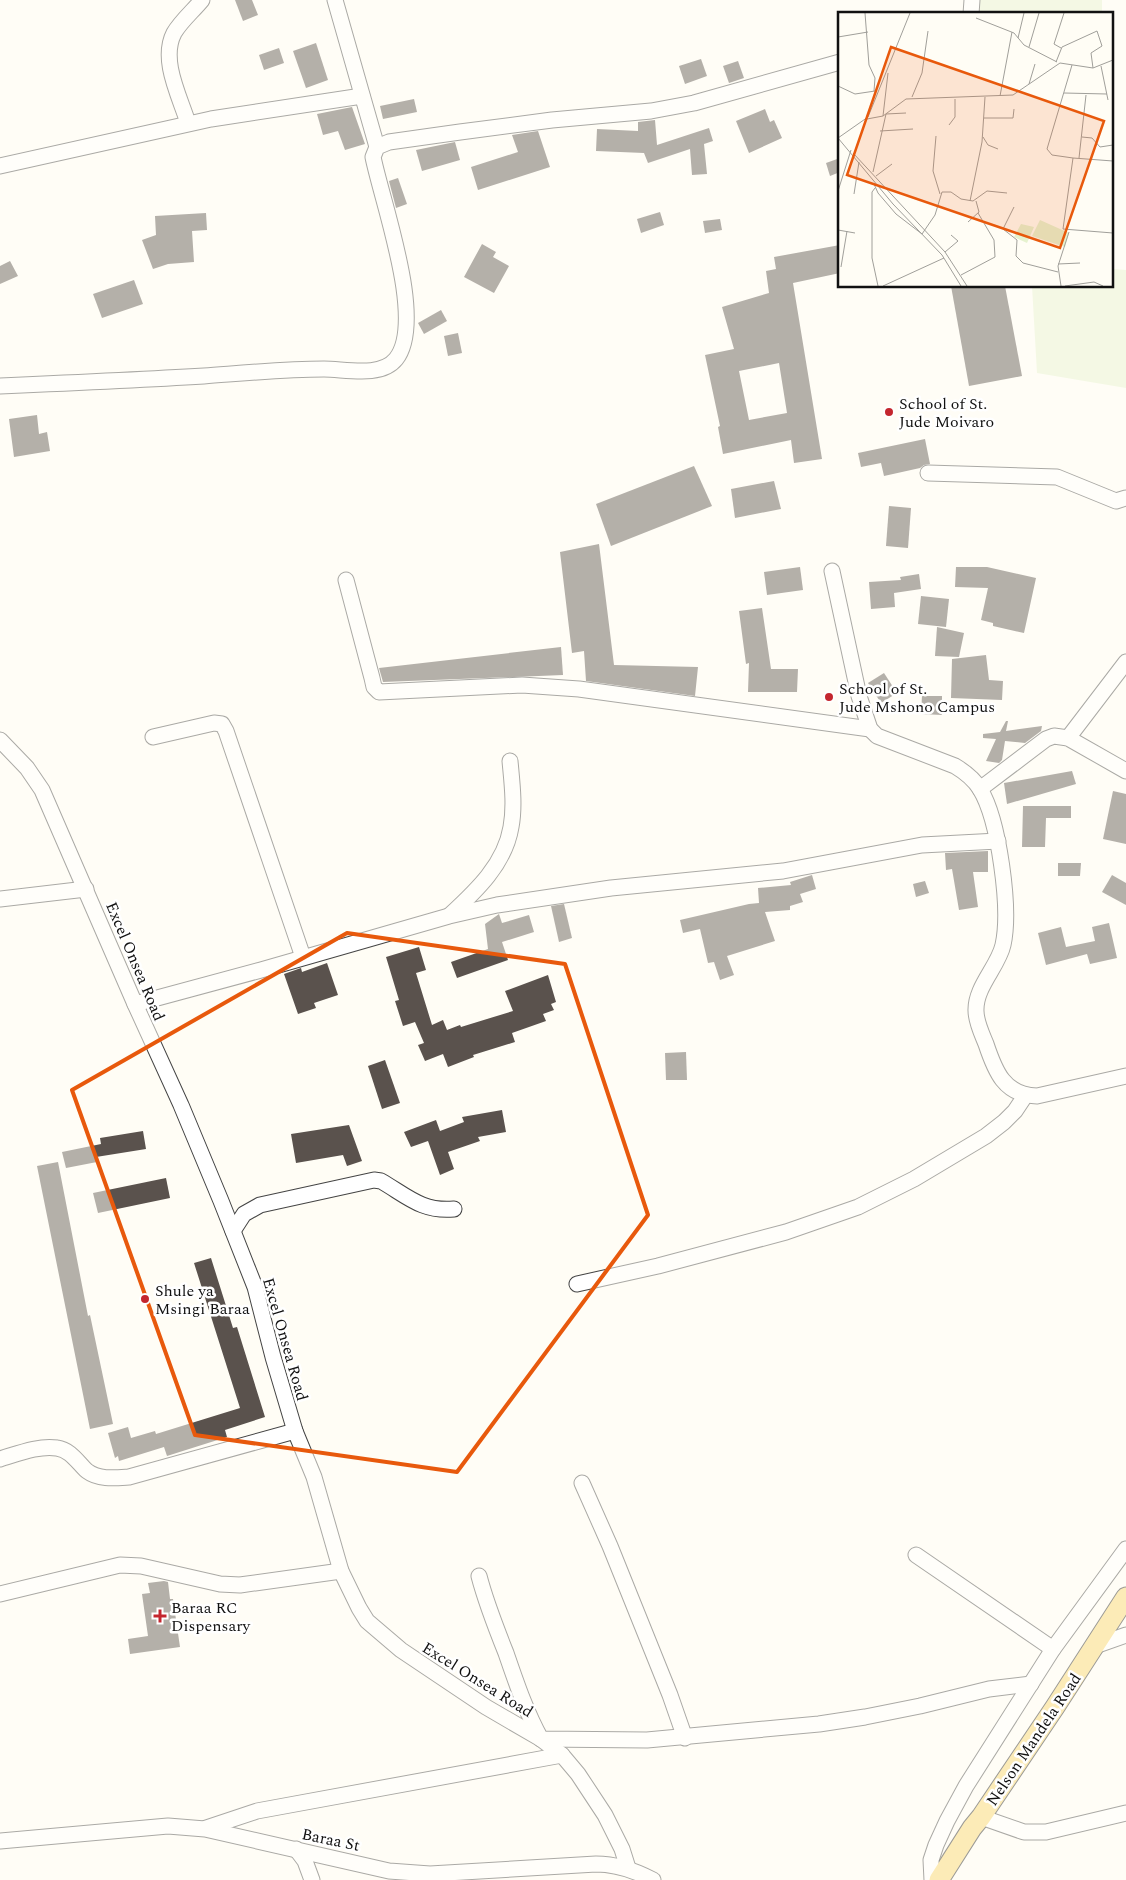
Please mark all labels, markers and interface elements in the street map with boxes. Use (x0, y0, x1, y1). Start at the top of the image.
inset map (838, 12, 1114, 288)
place label: School of St. Jude Moivaro (899, 392, 994, 434)
marker: School of St. Jude Moivaro (883, 406, 895, 418)
place label: School of St. Jude Mshono Campus (839, 677, 995, 719)
marker: School of St. Jude Mshono Campus (823, 691, 835, 703)
street label: Excel Onsea Road (99, 898, 171, 1025)
street label: Excel Onsea Road (256, 1275, 314, 1404)
place label: Shule ya Msingi Baraa (155, 1279, 250, 1321)
marker: Shule ya Msingi Baraa (139, 1293, 151, 1305)
place label: Baraa RC Dispensary (171, 1596, 252, 1638)
marker: Baraa RC Dispensary (153, 1609, 167, 1623)
street label: Excel Onsea Road (417, 1636, 538, 1724)
street label: Nelson Mandela Road (980, 1668, 1087, 1811)
street label: Baraa St (300, 1822, 362, 1858)

